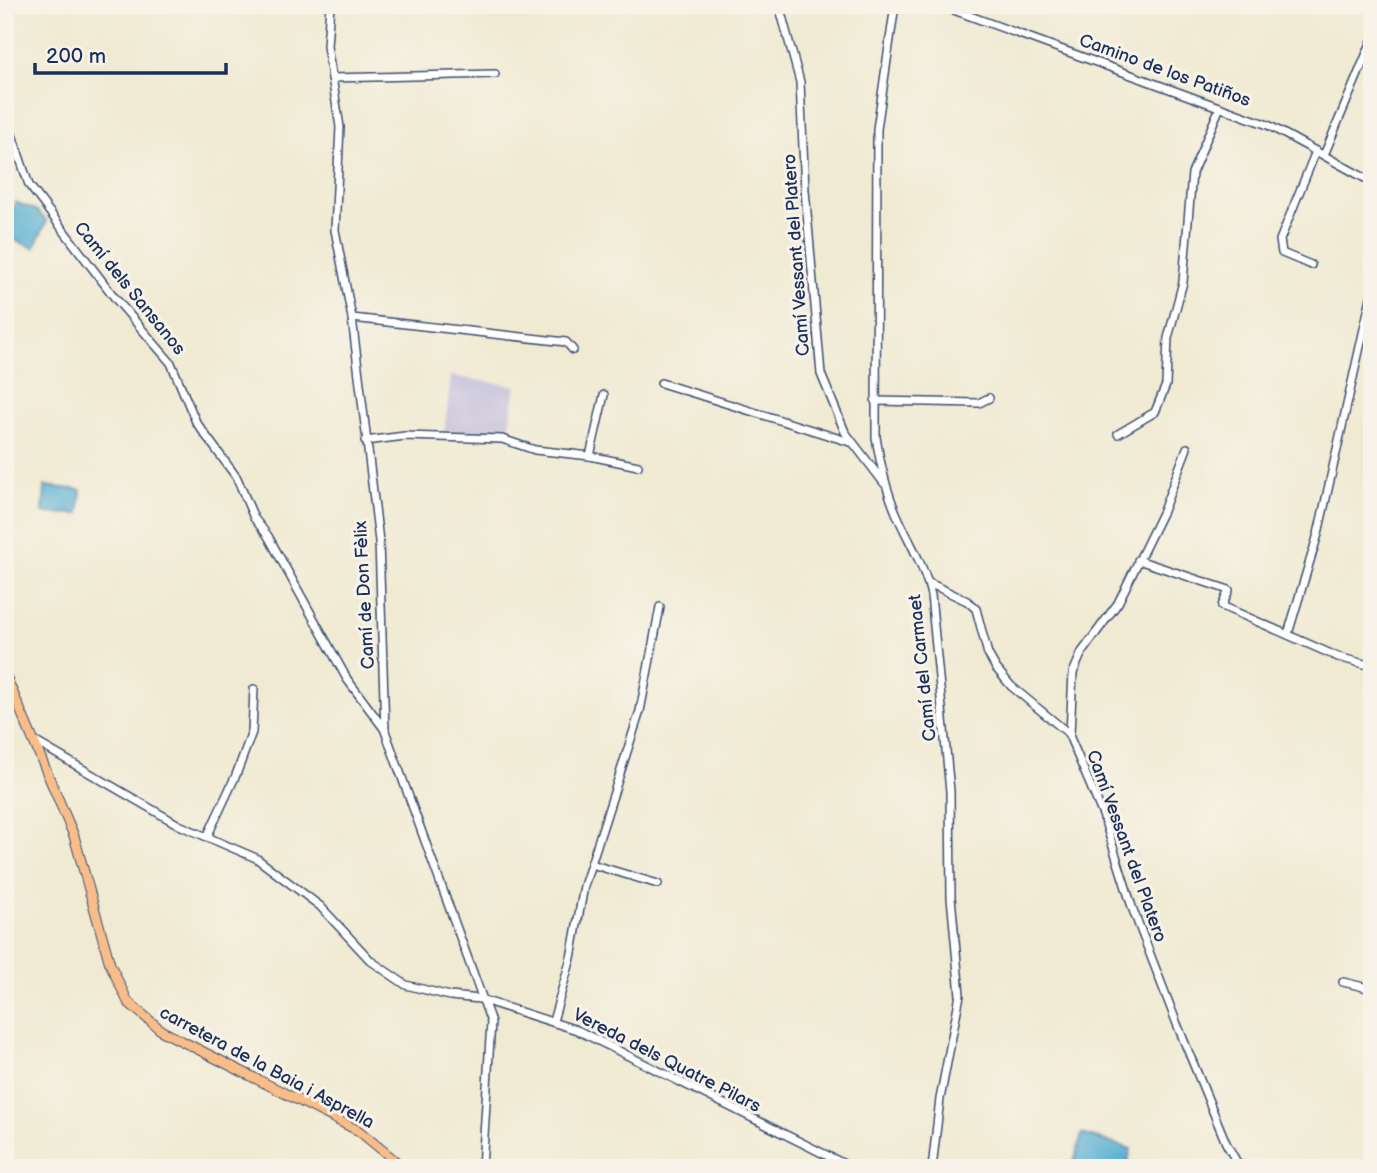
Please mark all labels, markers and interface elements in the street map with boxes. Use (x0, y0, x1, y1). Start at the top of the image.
street label: Camino de los Patiños (1076, 30, 1253, 111)
scale bar (35, 32, 226, 76)
text: 200 m (46, 44, 106, 69)
street label: Camí Vessant del Platero (779, 153, 814, 357)
street label: Camí dels Sansanos (70, 218, 190, 359)
street label: Camí de Don Fèlix (350, 520, 379, 670)
street label: Camí del Carmaet (904, 593, 941, 742)
street label: Camí Vessant del Platero (1082, 747, 1171, 945)
street label: carretera de la Baia i Asprella (156, 1002, 378, 1133)
street label: Vereda dels Quatre Pilars (569, 1004, 764, 1117)

